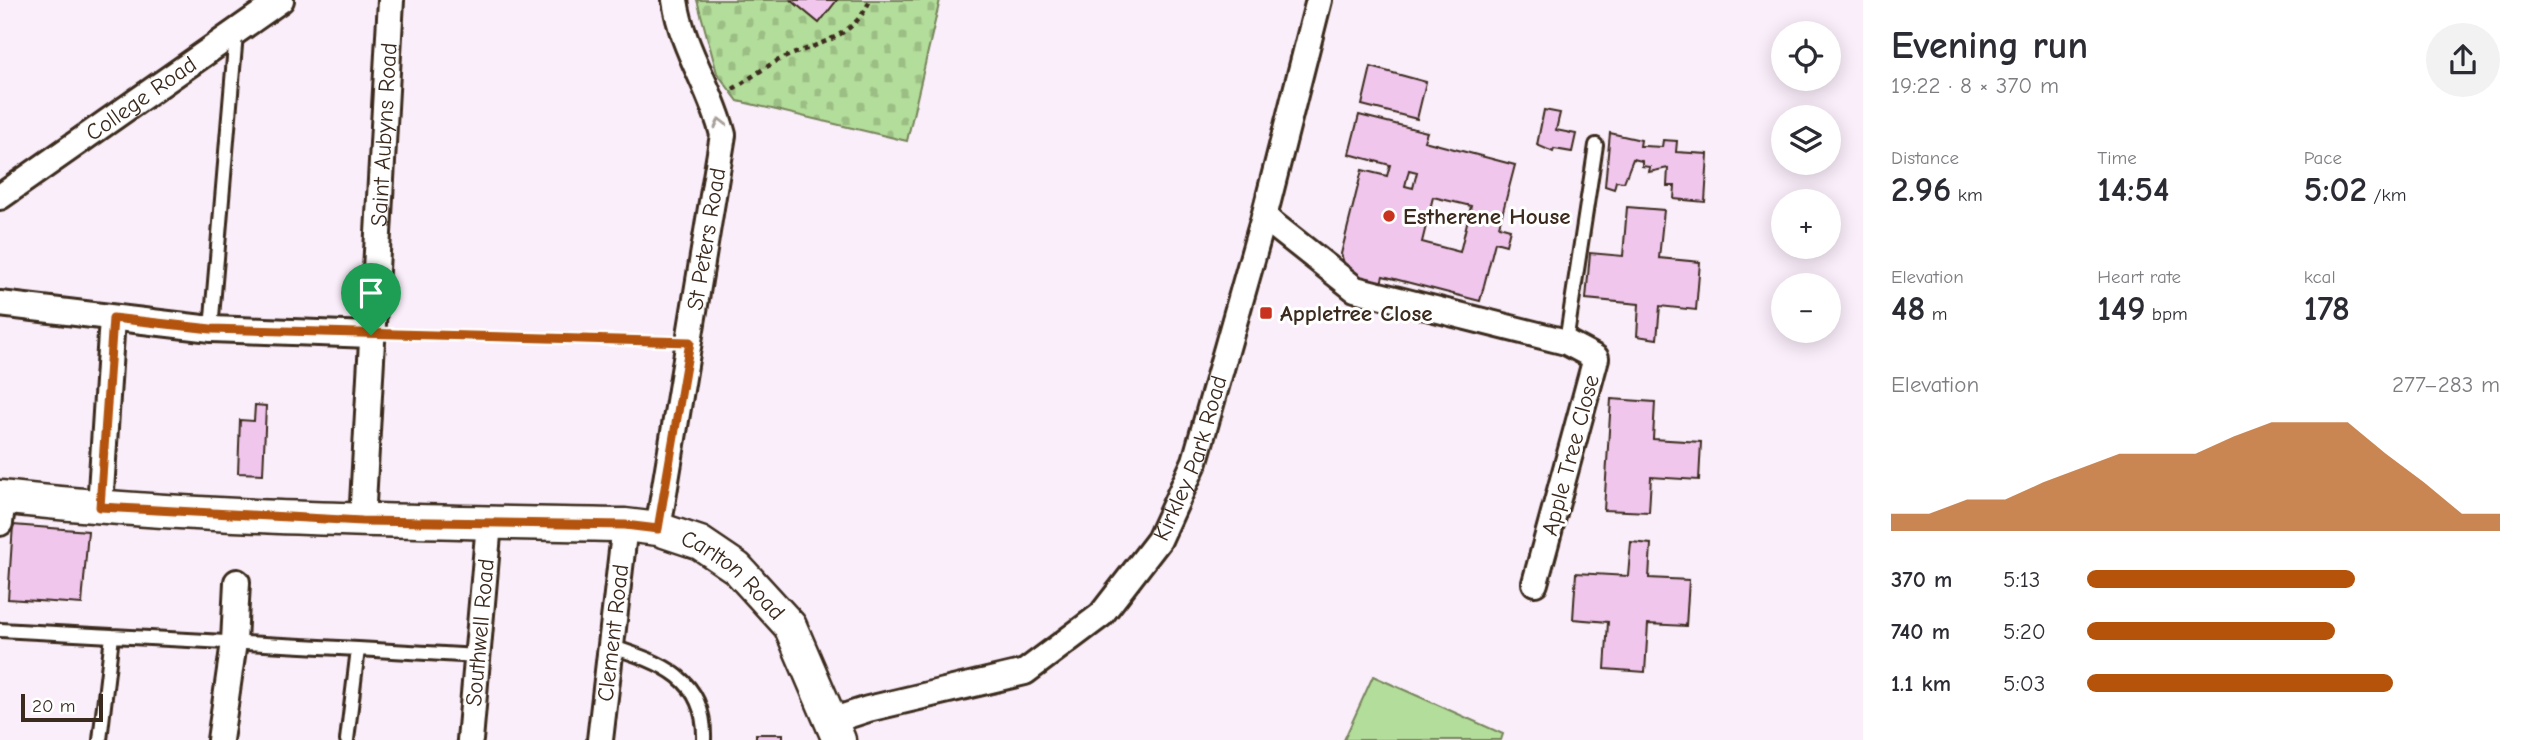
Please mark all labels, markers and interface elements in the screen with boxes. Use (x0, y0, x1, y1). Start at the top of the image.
map controls (1771, 21, 1841, 343)
button: locate (1771, 21, 1841, 91)
button: share (2426, 23, 2500, 97)
text: Evening run (1891, 24, 2088, 68)
street label: Saint Aubyns Road (365, 42, 403, 227)
street label: College Road (81, 51, 202, 147)
text: 19:22 · 8 × 370 m (1891, 72, 2059, 99)
button: layers (1771, 105, 1841, 175)
one-way arrow (714, 118, 728, 130)
text: Distance (1891, 147, 1959, 169)
text: Time (2097, 147, 2137, 169)
text: Pace (2304, 147, 2342, 169)
street label: St Peters Road (681, 166, 731, 312)
text: 2.96 (1891, 169, 1951, 210)
text: 14:54 (2097, 169, 2169, 210)
text: 5:02 (2304, 169, 2367, 210)
text: km (1951, 184, 1983, 206)
text: /km (2367, 184, 2406, 206)
button: + (1771, 189, 1841, 259)
place label: Estherene House (1403, 203, 1571, 230)
marker: Estherene House (1381, 208, 1397, 224)
pin (341, 263, 401, 335)
text: Elevation (1891, 266, 1964, 288)
text: Heart rate (2097, 266, 2181, 288)
text: kcal (2304, 266, 2336, 288)
button: − (1771, 273, 1841, 343)
icon: arrive (352, 274, 390, 312)
text: 48 (1891, 288, 1925, 329)
text: 149 (2097, 288, 2145, 329)
text: 178 (2304, 288, 2350, 329)
place label: Appletree Close (1280, 300, 1433, 327)
text: m (1925, 303, 1947, 325)
text: bpm (2145, 303, 2188, 325)
marker: Appletree Close (1258, 305, 1274, 321)
text: Elevation (1891, 371, 1979, 398)
text: 277–283 m (2392, 371, 2500, 398)
street label: Kirkley Park Road (1147, 372, 1233, 545)
street label: Apple Tree Close (1536, 372, 1605, 539)
street label: Carlton Road (678, 525, 791, 626)
street label: Southwell Road (460, 558, 500, 707)
street label: Clement Road (592, 563, 634, 703)
text: 370 m (1891, 566, 1952, 593)
text: 5:13 (2003, 566, 2040, 593)
text: 740 m (1891, 618, 1950, 645)
text: 5:20 (2003, 618, 2046, 645)
text: 1.1 km (1891, 670, 1951, 697)
text: 5:03 (2003, 670, 2045, 697)
scale bar (21, 691, 103, 723)
text: 20 m (32, 695, 76, 717)

